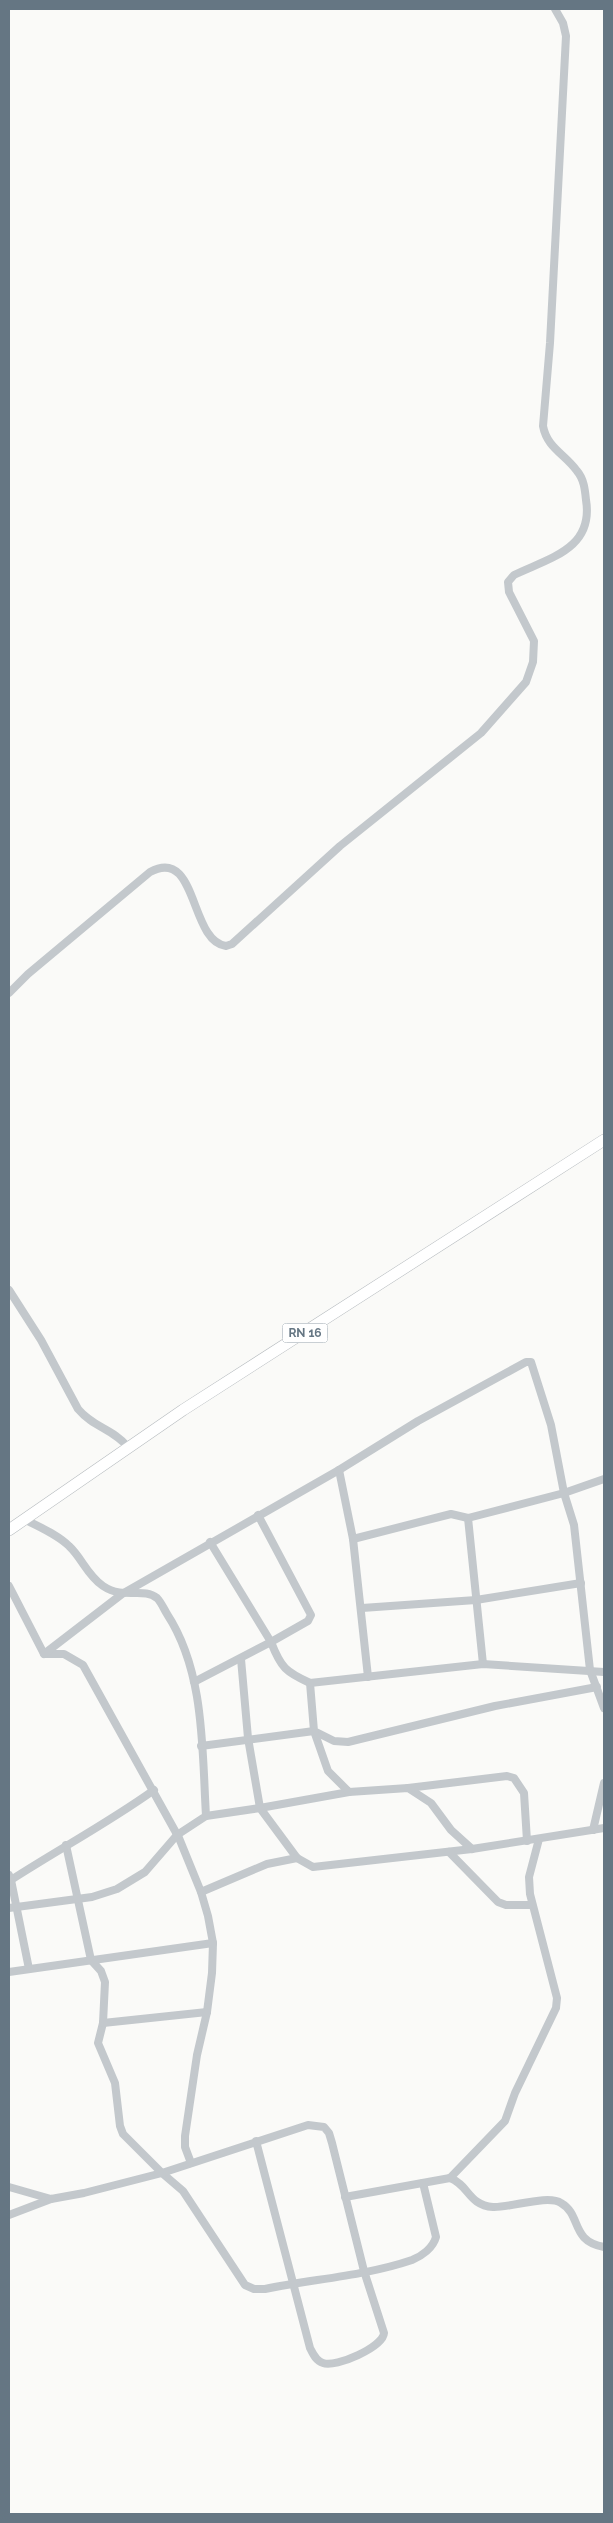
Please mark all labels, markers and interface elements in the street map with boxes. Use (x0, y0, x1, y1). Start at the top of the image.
road number: RN 16 (282, 1324, 328, 1342)

